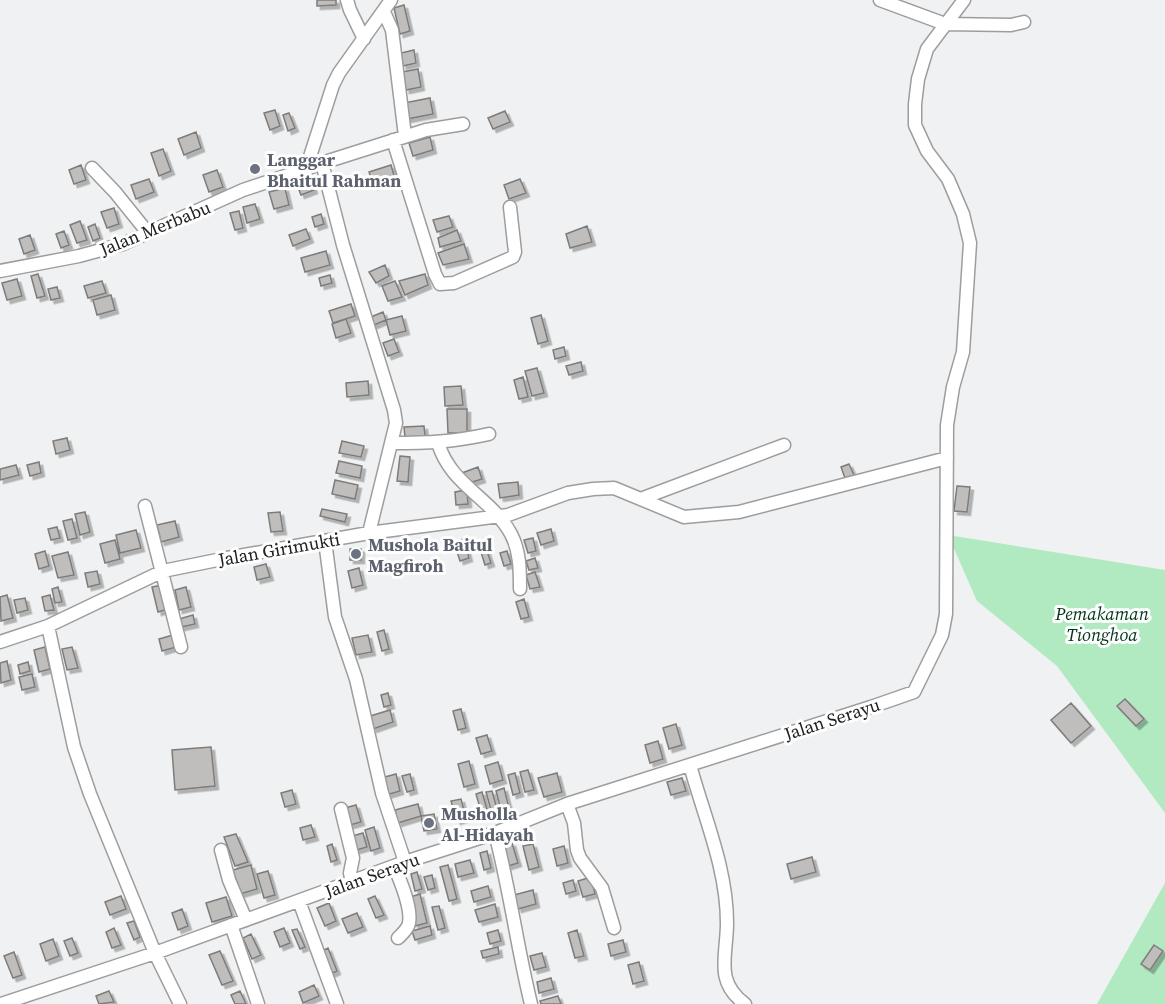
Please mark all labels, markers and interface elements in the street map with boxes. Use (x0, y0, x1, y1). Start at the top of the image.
place label: Langgar Bhaitul Rahman (267, 147, 401, 193)
marker: Langgar Bhaitul Rahman (248, 162, 262, 176)
street label: Jalan Merbabu (95, 194, 214, 262)
street label: Jalan Girimukti (215, 526, 342, 572)
place label: Mushola Baitul Magfiroh (368, 532, 493, 578)
marker: Mushola Baitul Magfiroh (349, 547, 363, 561)
park label: Pemakaman Tionghoa (1054, 601, 1149, 647)
street label: Jalan Serayu (780, 692, 883, 747)
place label: Musholla Al-Hidayah (441, 801, 534, 847)
marker: Musholla Al-Hidayah (422, 816, 436, 830)
street label: Jalan Serayu (320, 846, 423, 904)

